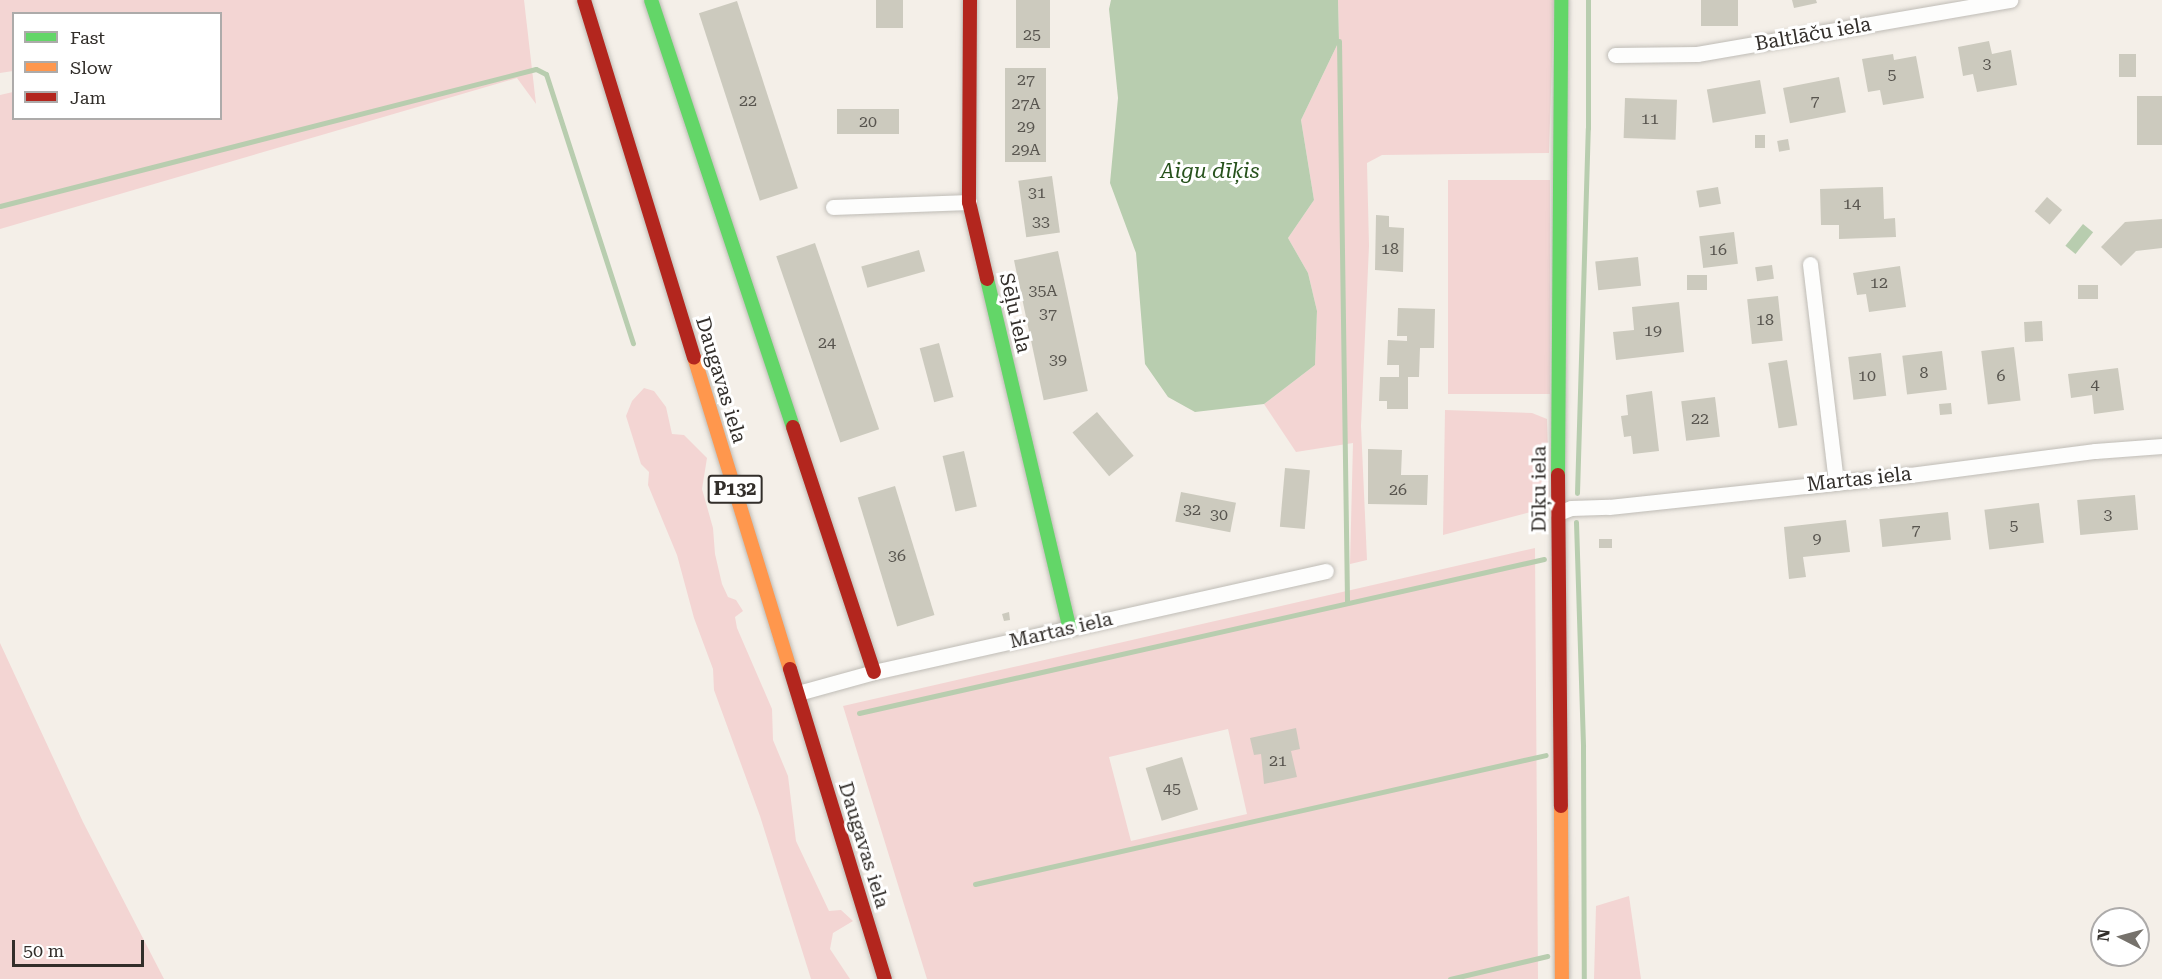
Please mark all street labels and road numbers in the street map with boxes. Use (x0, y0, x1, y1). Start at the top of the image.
street label: Baltlāču iela (1753, 12, 1873, 56)
street label: Sēļu iela (994, 271, 1036, 355)
street label: Daugavas iela (690, 314, 752, 446)
street label: Dīķu iela (1527, 446, 1551, 532)
street label: Martas iela (1805, 462, 1913, 496)
road number: P132 (706, 474, 764, 504)
street label: Martas iela (1007, 606, 1115, 654)
street label: Daugavas iela (833, 779, 895, 911)

